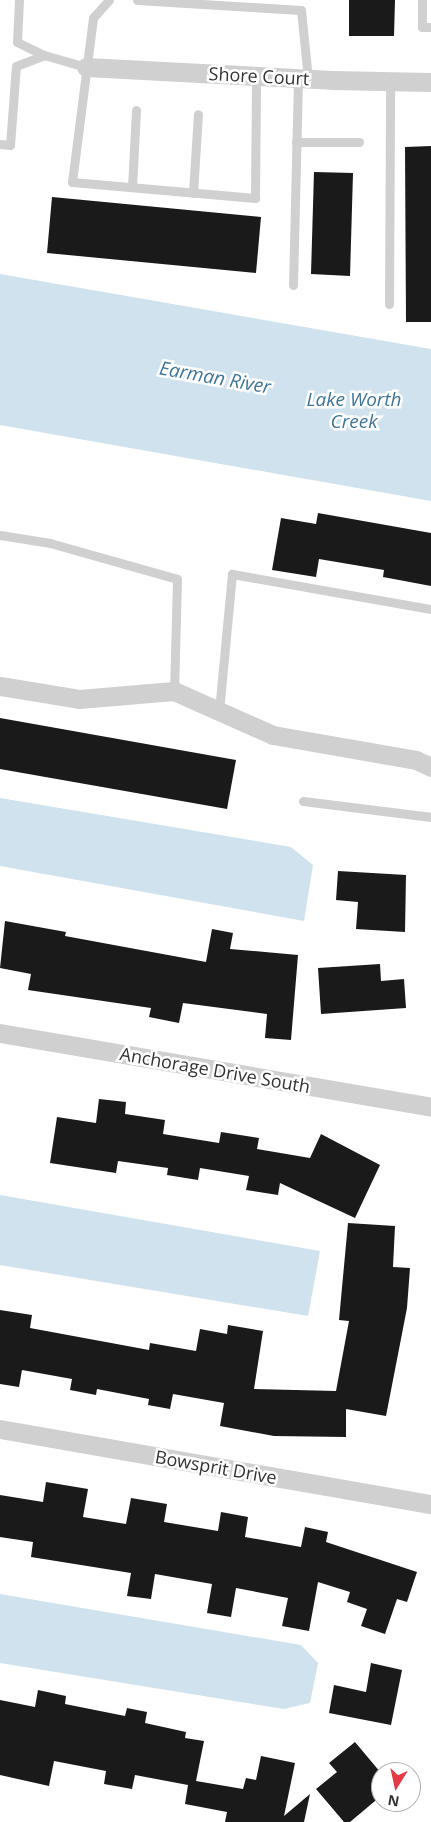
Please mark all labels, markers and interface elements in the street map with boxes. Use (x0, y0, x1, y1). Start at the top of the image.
street label: Shore Court (208, 63, 310, 89)
water label: Earman River (158, 357, 272, 399)
water label: Lake Worth Creek (306, 389, 402, 433)
street label: Anchorage Drive South (118, 1043, 312, 1097)
street label: Bowsprit Drive (154, 1446, 278, 1488)
north arrow (371, 1762, 421, 1812)
text: N (386, 1791, 401, 1812)

